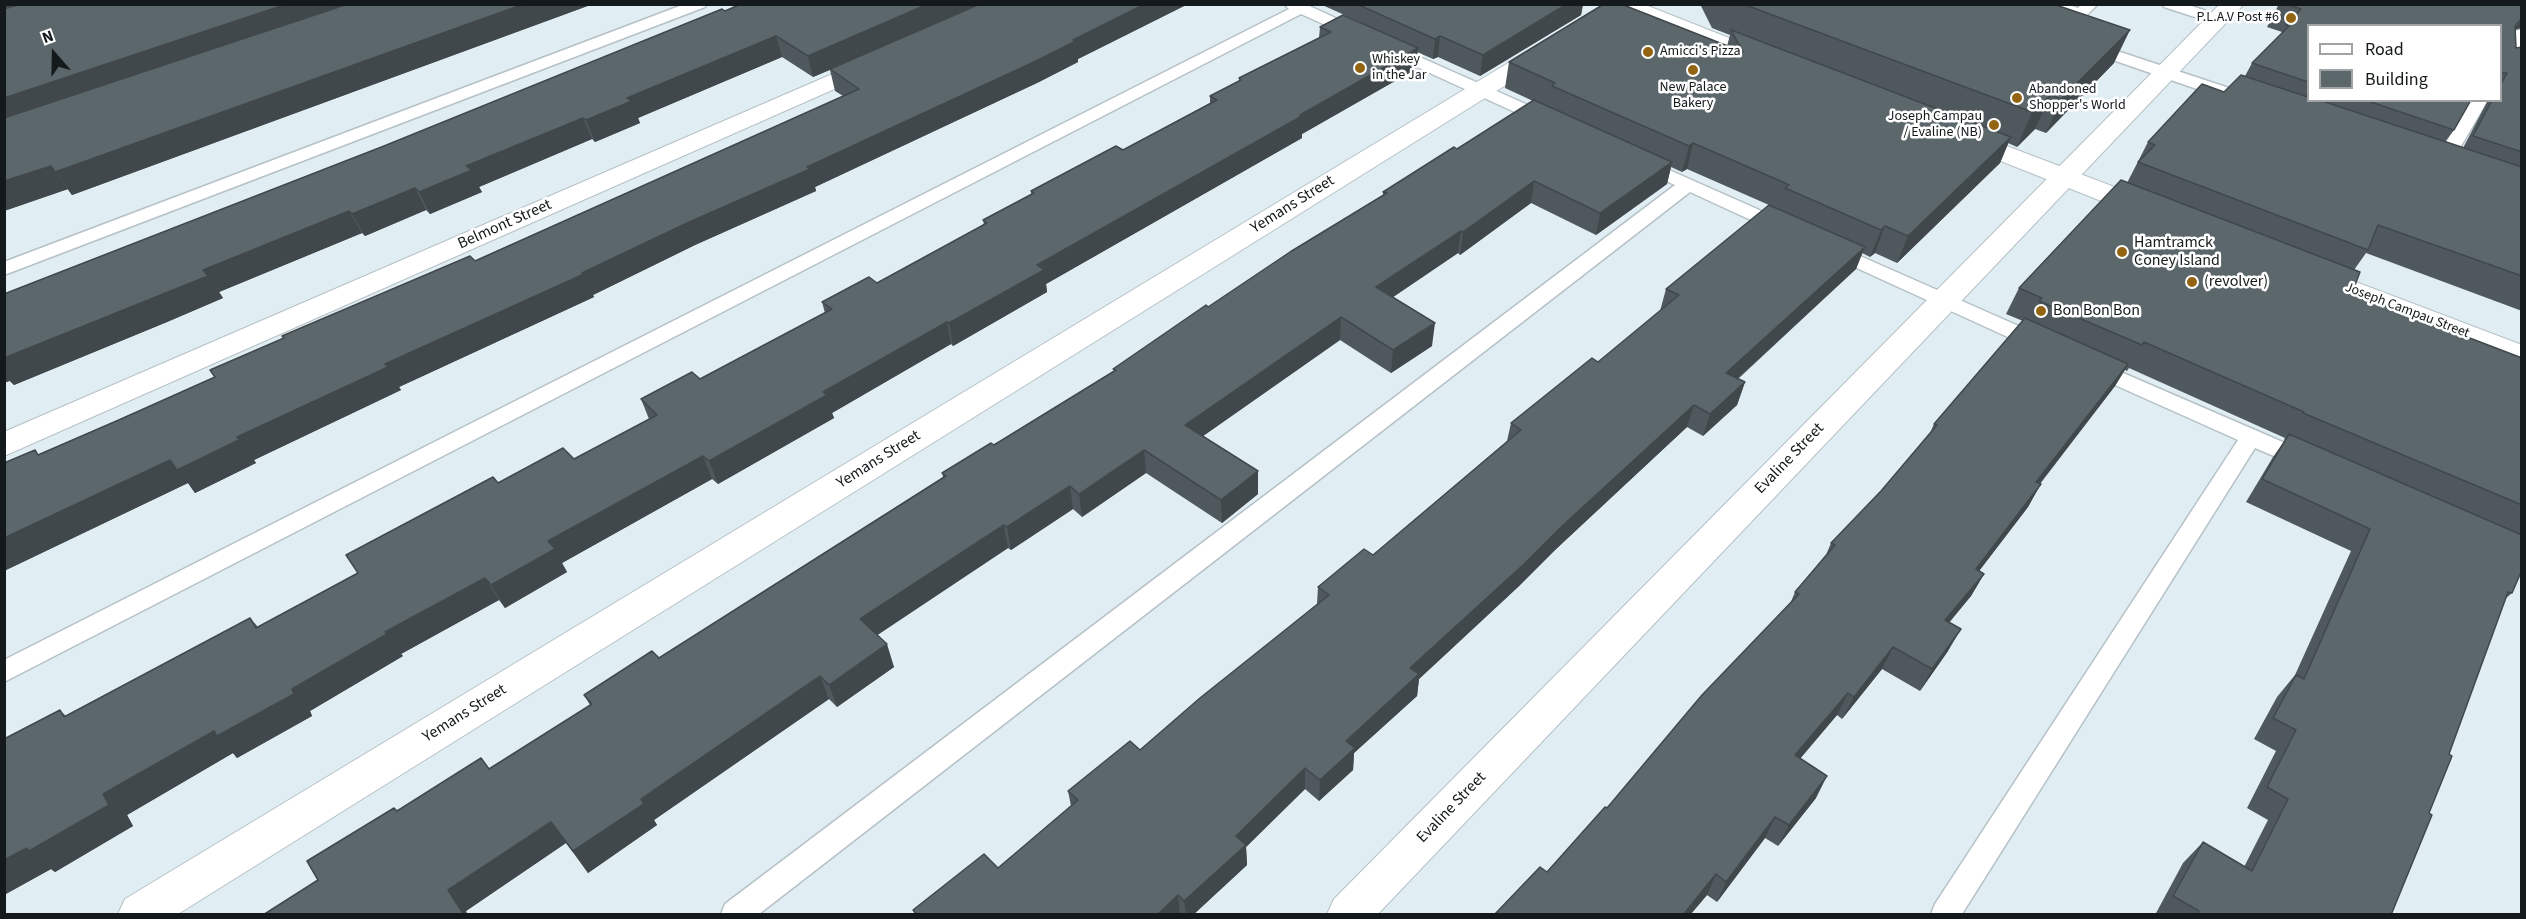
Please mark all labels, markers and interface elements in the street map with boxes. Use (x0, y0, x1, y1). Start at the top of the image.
place label: P.L.A.V Post #6 (2196, 10, 2279, 26)
marker: P.L.A.V Post #6 (2284, 11, 2298, 25)
north arrow (24, 24, 84, 84)
legend (2307, 24, 2502, 102)
text: N (39, 25, 57, 49)
text: Road (2365, 37, 2404, 62)
place label: Amicci's Pizza (1660, 44, 1740, 60)
marker: Amicci's Pizza (1641, 45, 1655, 59)
place label: Whiskey in the Jar (1372, 52, 1427, 84)
marker: Whiskey in the Jar (1353, 61, 1367, 75)
marker: New Palace Bakery (1686, 63, 1700, 77)
text: Building (2365, 67, 2428, 92)
place label: New Palace Bakery (1660, 80, 1726, 112)
place label: Abandoned Shopper's World (2029, 82, 2126, 114)
marker: Abandoned Shopper's World (2010, 91, 2024, 105)
place label: Joseph Campau / Evaline (NB) (1888, 109, 1982, 142)
marker: Joseph Campau / Evaline (NB) (1987, 118, 2001, 132)
street label: Yemans Street (1248, 172, 1338, 238)
street label: Belmont Street (455, 196, 555, 254)
place label: Hamtramck Coney Island (2134, 233, 2220, 271)
marker: Hamtramck Coney Island (2115, 245, 2129, 259)
place label: (revolver) (2204, 272, 2268, 292)
marker: (revolver) (2185, 275, 2199, 289)
street label: Joseph Campau Street (2342, 279, 2472, 343)
place label: Bon Bon Bon (2053, 301, 2140, 321)
marker: Bon Bon Bon (2034, 304, 2048, 318)
street label: Evaline Street (1751, 419, 1829, 499)
street label: Yemans Street (834, 427, 924, 493)
street label: Yemans Street (420, 681, 510, 747)
street label: Evaline Street (1413, 768, 1491, 848)

